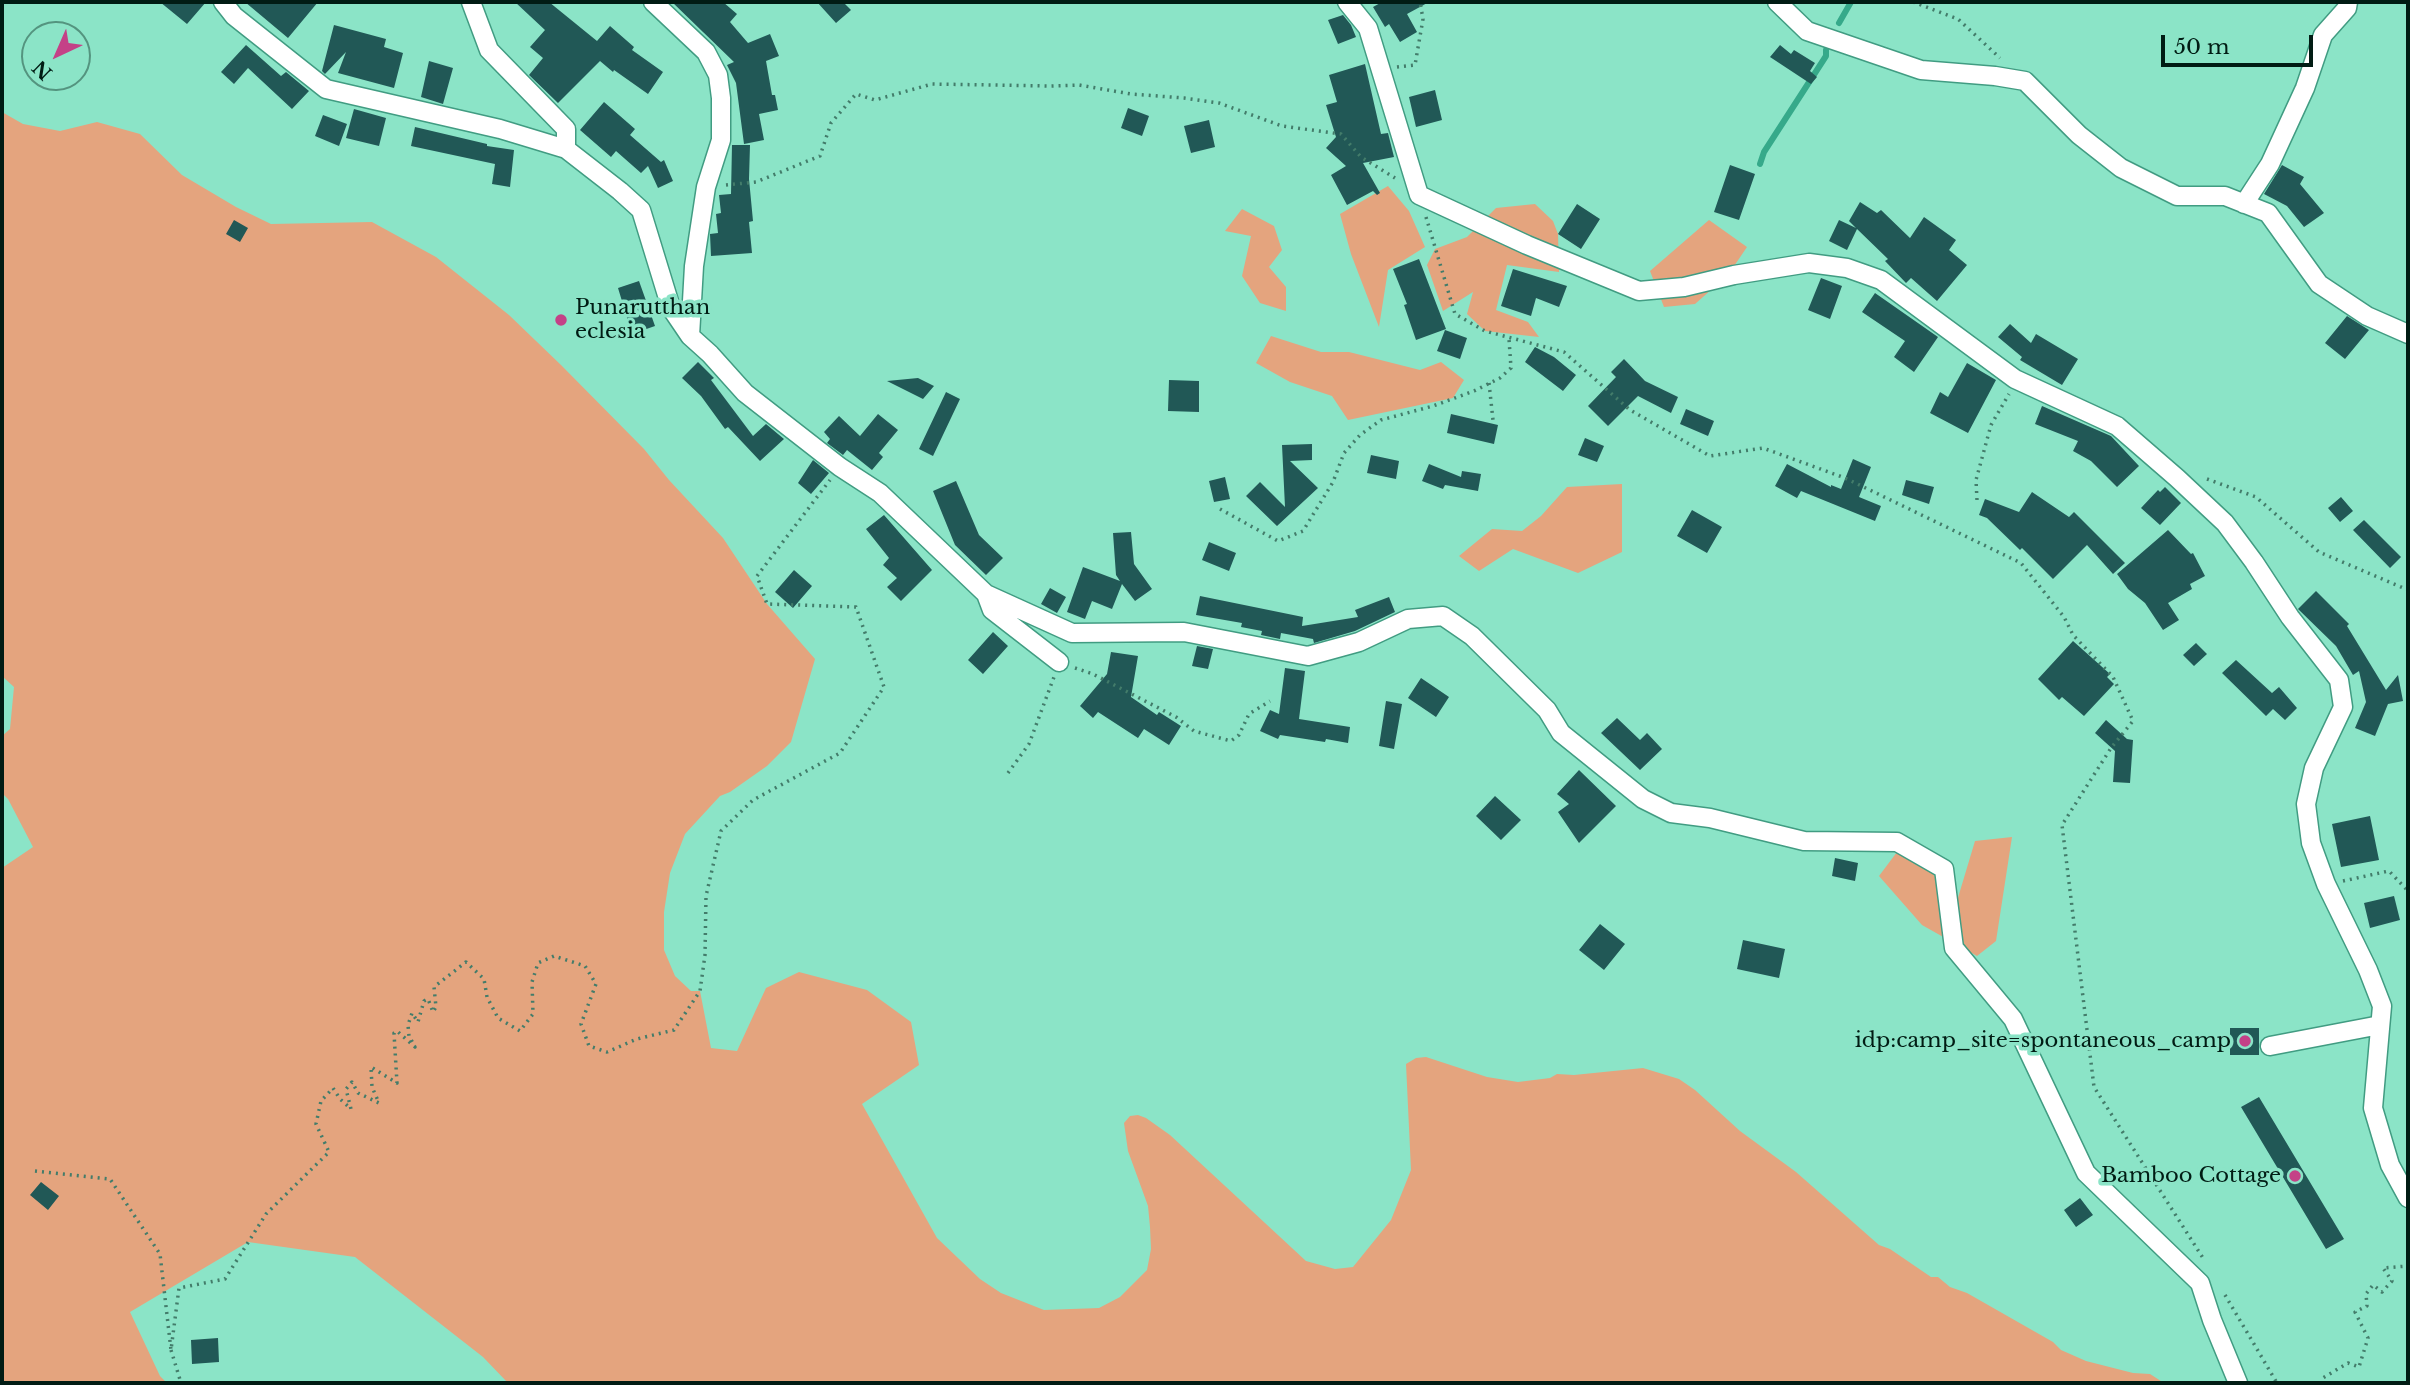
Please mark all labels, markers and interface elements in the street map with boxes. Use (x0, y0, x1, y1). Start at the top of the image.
north arrow (21, 21, 91, 91)
scale bar (2165, 21, 2317, 65)
text: 50 m (2174, 34, 2229, 60)
text: N (28, 56, 57, 85)
place label: Punarutthan eclesia (575, 295, 710, 345)
marker: Punarutthan eclesia (553, 312, 569, 328)
place label: idp:camp_site=spontaneous_camp (1855, 1028, 2231, 1054)
marker: idp:camp_site=spontaneous_camp (2237, 1033, 2253, 1049)
place label: Bamboo Cottage (2101, 1163, 2281, 1189)
marker: Bamboo Cottage (2287, 1168, 2303, 1184)

